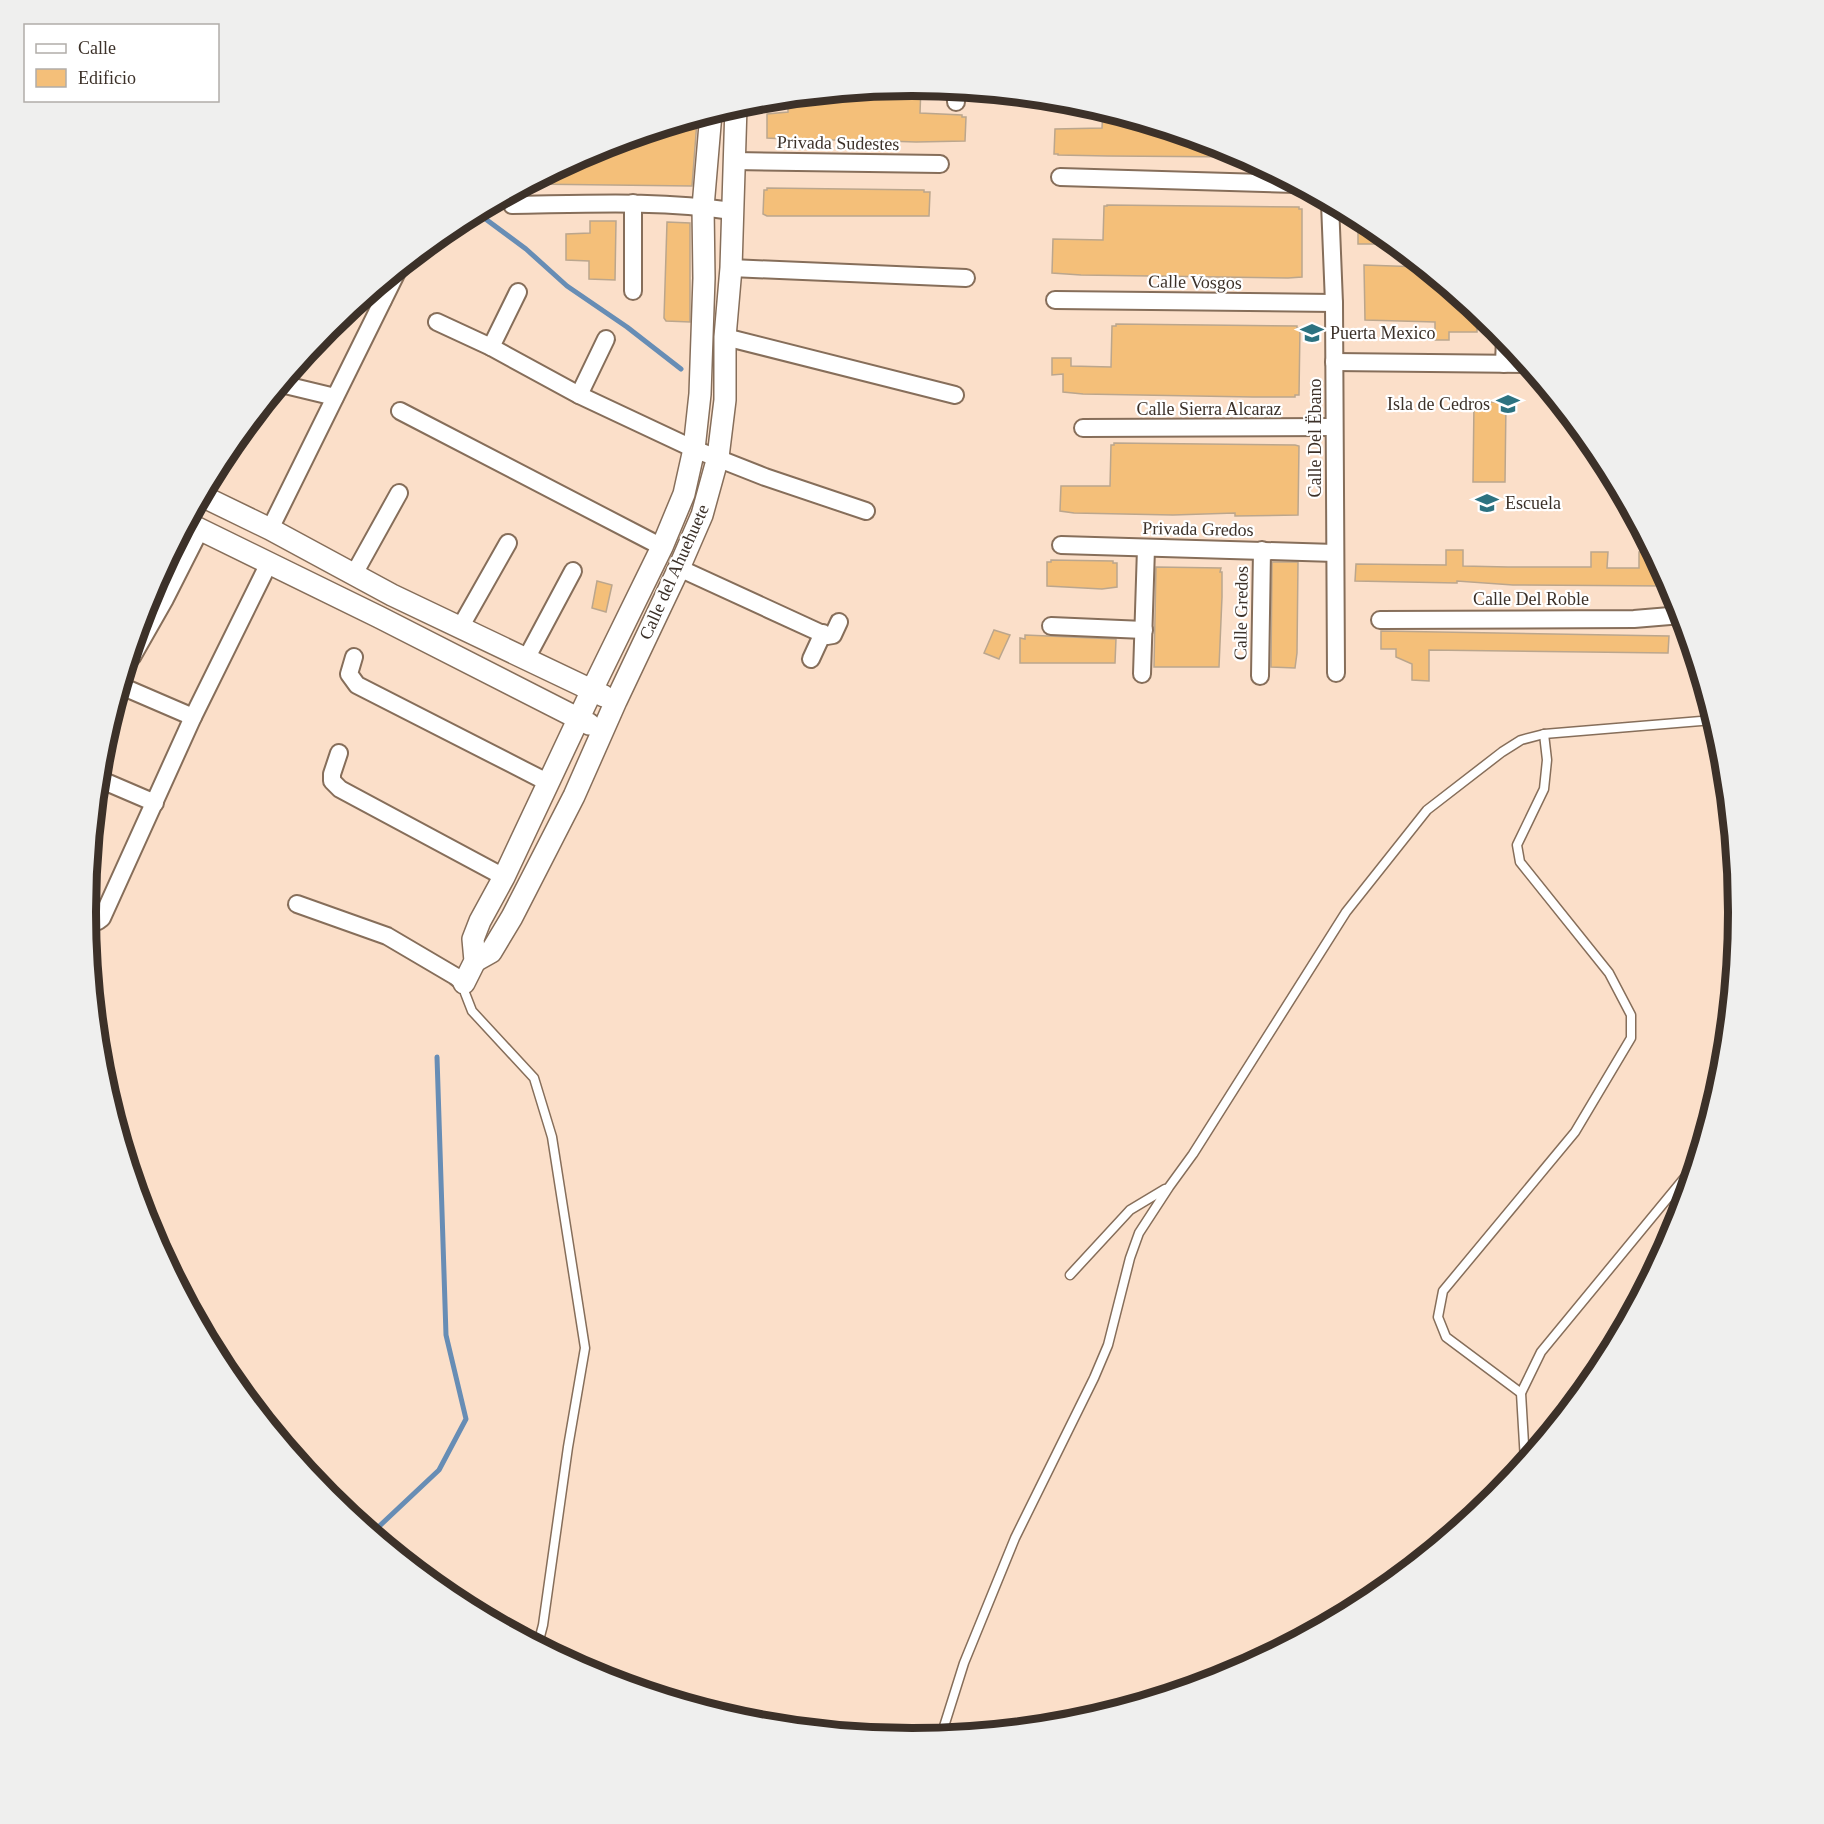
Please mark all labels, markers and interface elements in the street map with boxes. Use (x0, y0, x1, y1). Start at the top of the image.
legend (24, 24, 219, 102)
text: Calle (78, 38, 116, 58)
text: Edificio (78, 68, 136, 88)
street label: Privada Sudestes (777, 132, 899, 154)
street label: Calle Vosgos (1148, 271, 1242, 293)
school or university icon: Puerta Mexico (1299, 320, 1325, 346)
place label: Puerta Mexico (1330, 323, 1435, 343)
street label: Calle Del Ëbano (1305, 379, 1325, 497)
school or university icon: Isla de Cedros (1495, 391, 1521, 417)
place label: Isla de Cedros (1387, 394, 1490, 414)
street label: Calle Sierra Alcaraz (1137, 399, 1281, 419)
school or university icon: Escuela (1474, 490, 1500, 516)
place label: Escuela (1505, 493, 1561, 513)
street label: Calle del Ahuehuete (635, 501, 713, 643)
street label: Privada Gredos (1142, 518, 1254, 540)
street label: Calle Gredos (1230, 566, 1252, 660)
street label: Calle Del Roble (1473, 589, 1589, 609)

